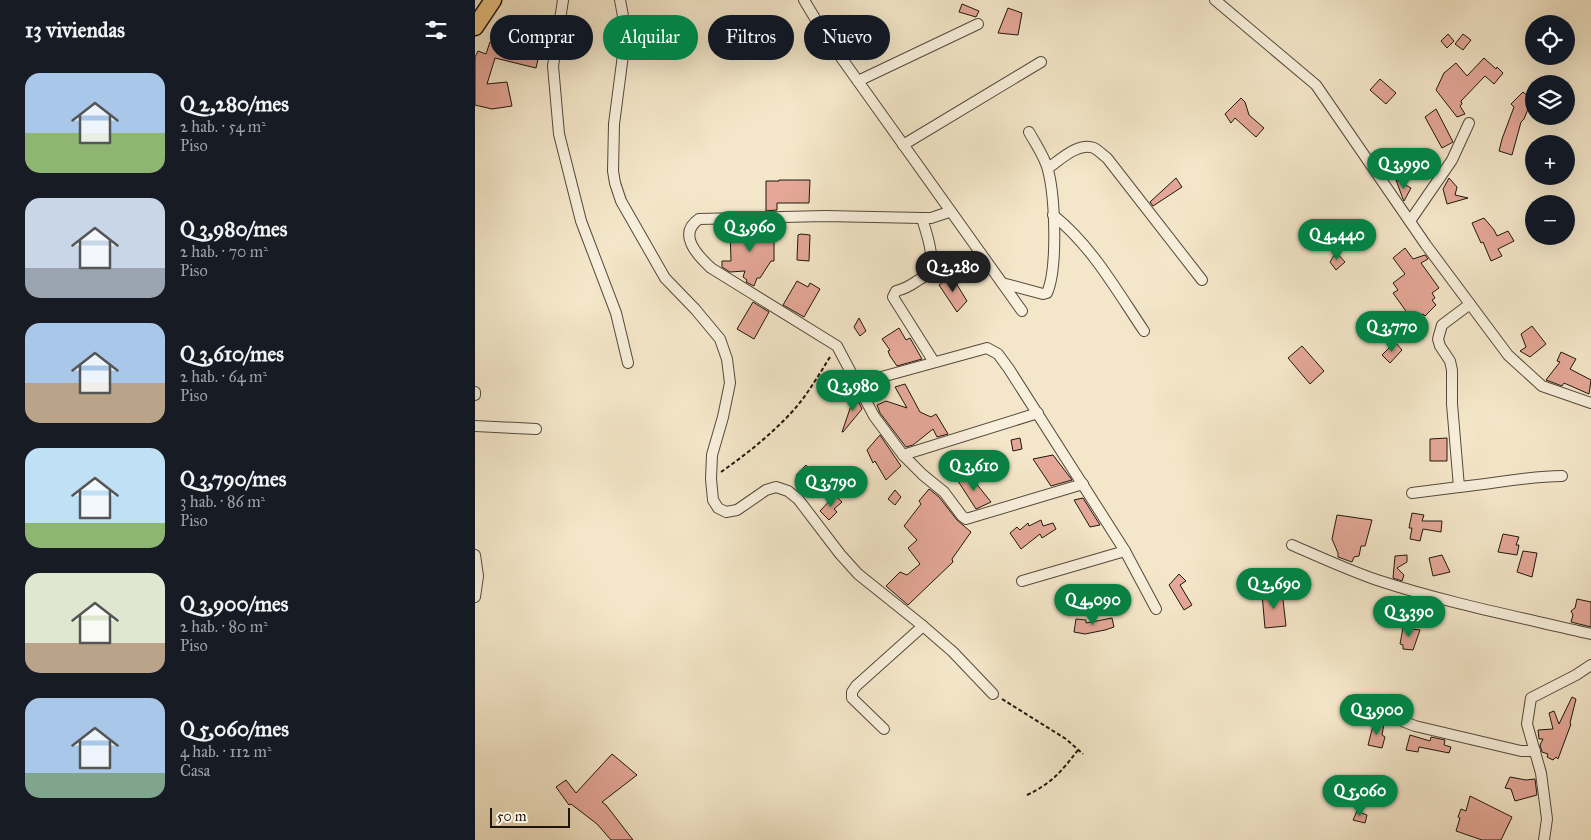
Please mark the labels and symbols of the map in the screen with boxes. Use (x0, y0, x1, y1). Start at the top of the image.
pin: Q 3,990 (1358, 148, 1450, 190)
pin: Q 3,960 (704, 210, 796, 253)
pin: Q 4,440 (1291, 218, 1383, 261)
pin: Q 2,280 (907, 250, 999, 293)
pin: Q 3,770 (1346, 310, 1438, 353)
pin: Q 3,980 (807, 370, 899, 412)
pin: Q 3,610 (928, 450, 1020, 492)
pin: Q 3,790 (785, 466, 877, 508)
pin: Q 2,690 (1228, 568, 1320, 610)
pin: Q 4,090 (1047, 584, 1139, 626)
pin: Q 3,390 (1363, 596, 1455, 638)
pin: Q 3,900 (1331, 694, 1423, 736)
pin: Q 5,060 (1314, 774, 1406, 817)
scale bar (490, 805, 570, 828)

